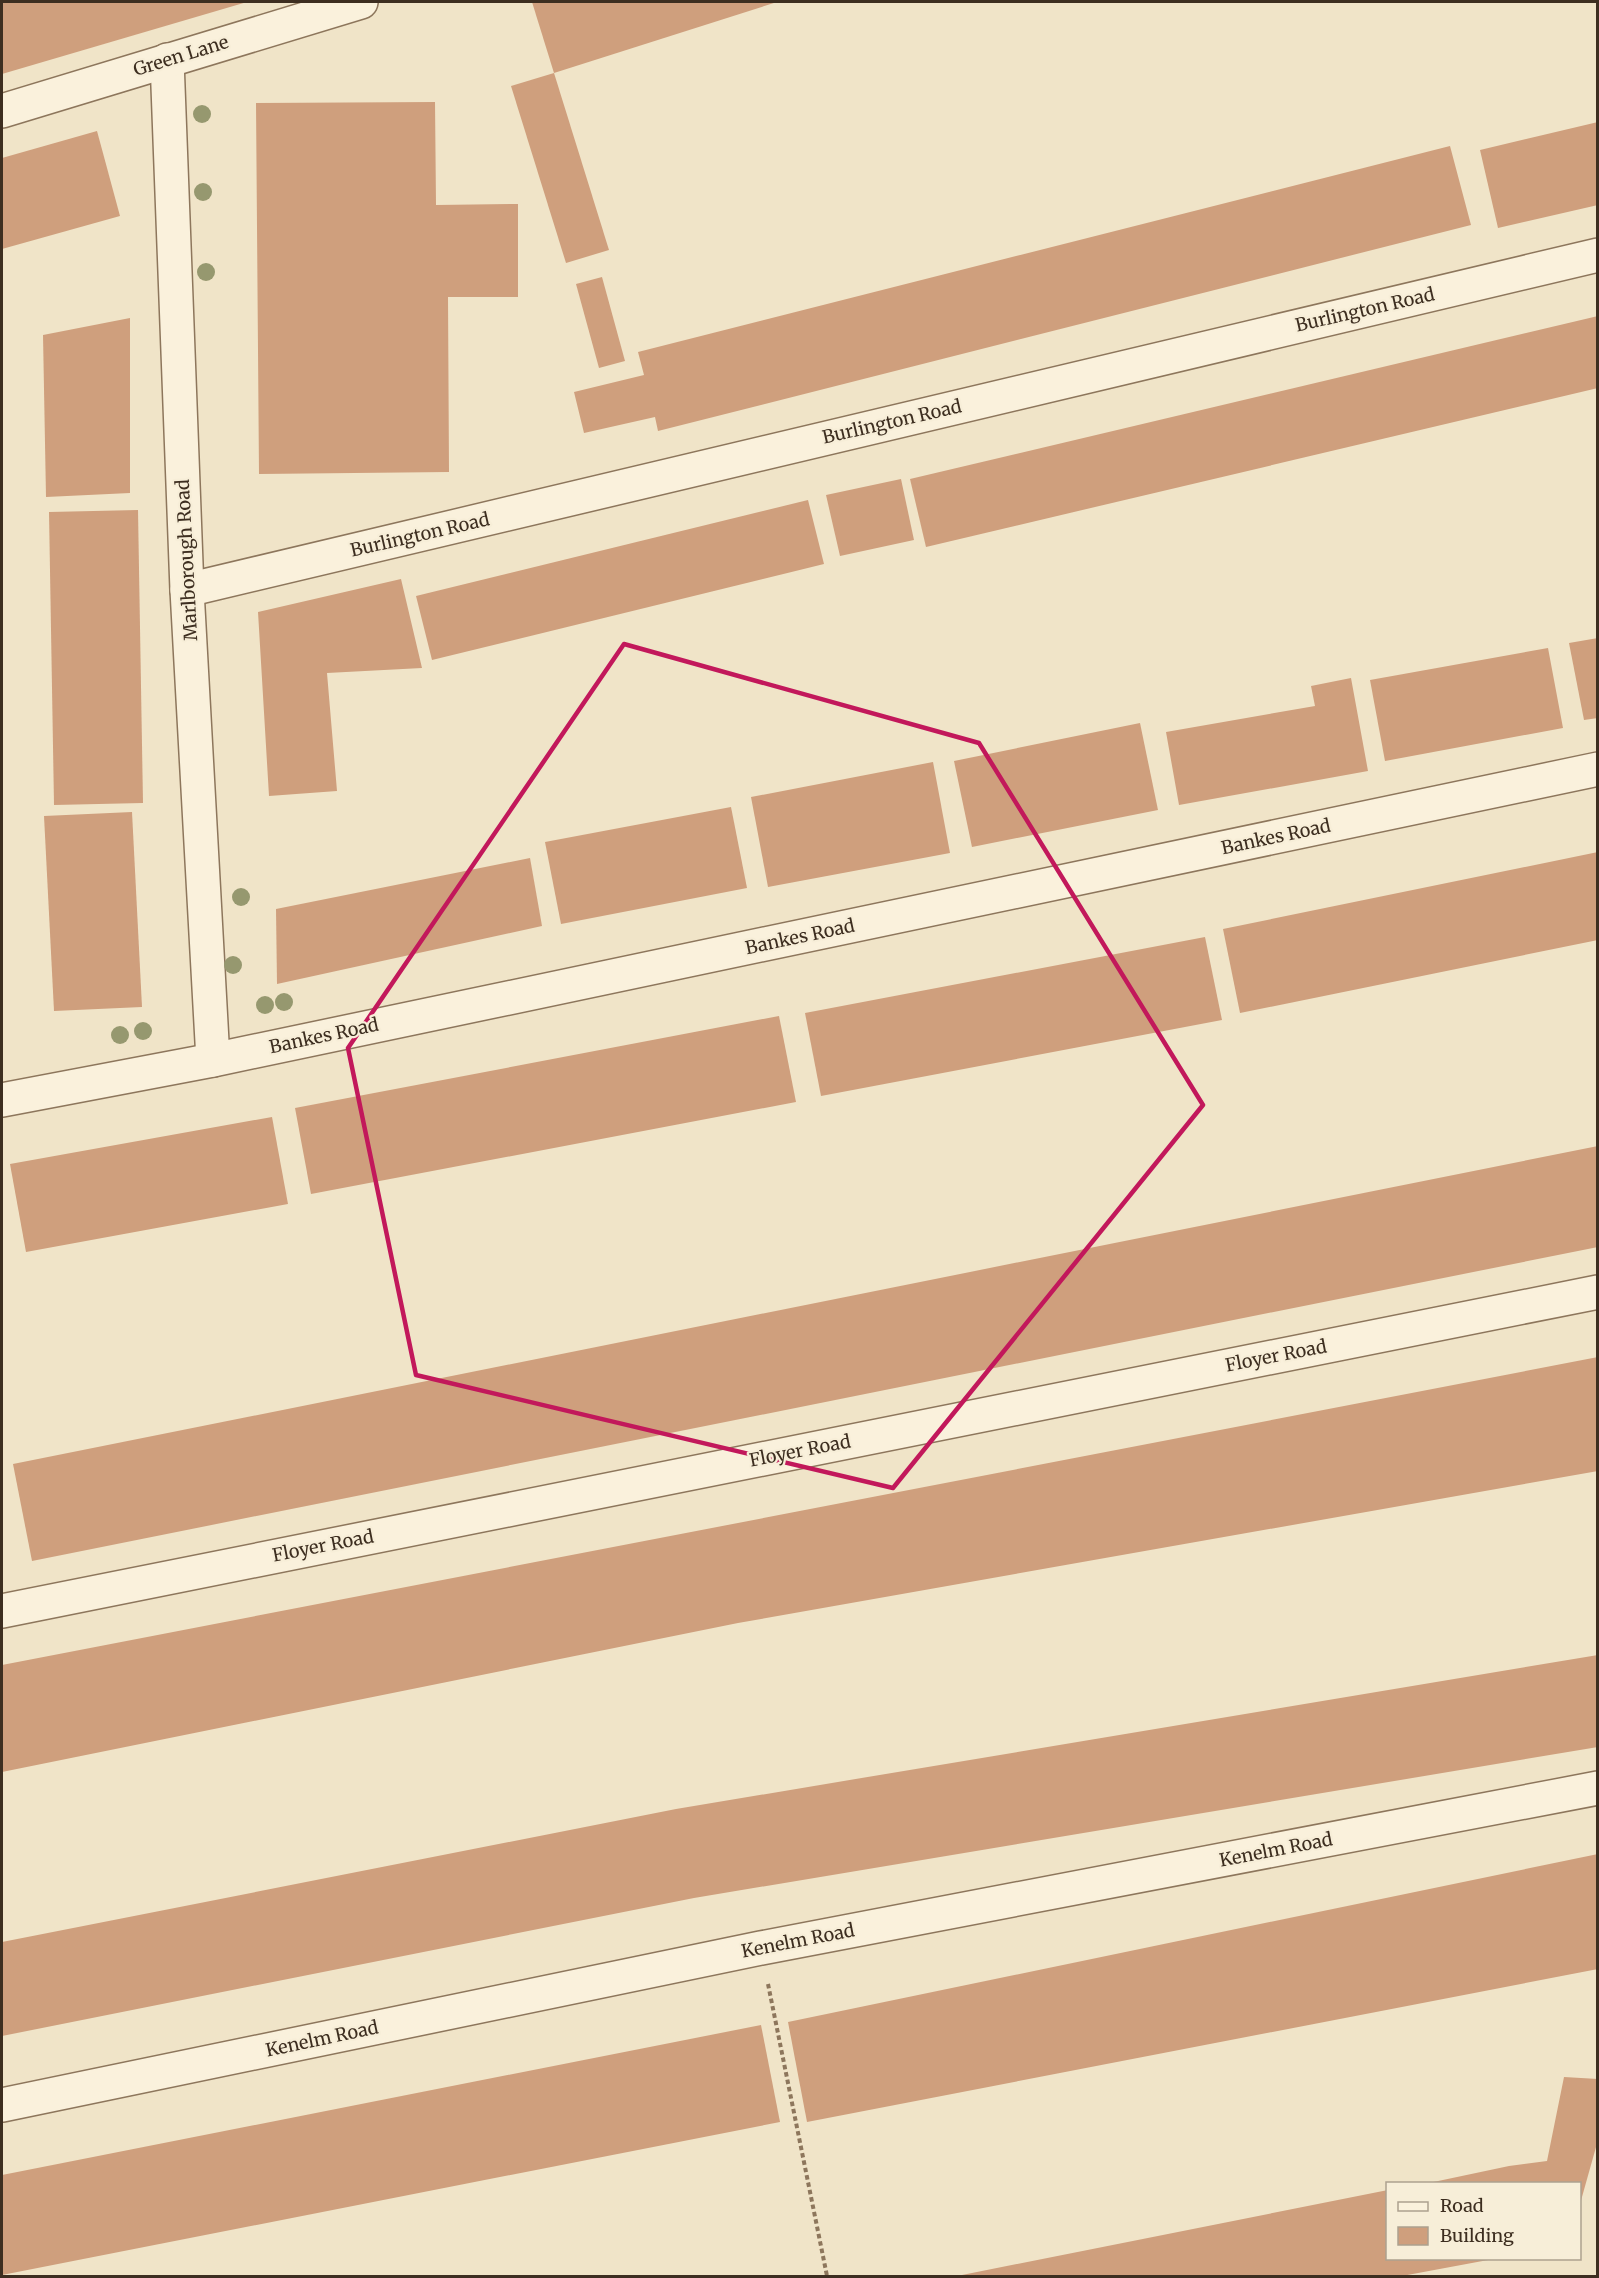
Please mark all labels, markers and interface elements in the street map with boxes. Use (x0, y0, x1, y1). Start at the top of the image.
street label: Green Lane (130, 30, 231, 81)
street label: Burlington Road (1293, 282, 1437, 337)
street label: Burlington Road (820, 394, 964, 449)
street label: Marlborough Road (171, 478, 202, 641)
street label: Burlington Road (348, 507, 492, 562)
street label: Bankes Road (1219, 814, 1333, 859)
street label: Bankes Road (743, 914, 857, 959)
street label: Bankes Road (267, 1013, 381, 1058)
street label: Floyer Road (1223, 1334, 1329, 1377)
street label: Floyer Road (747, 1429, 853, 1472)
street label: Floyer Road (270, 1524, 376, 1567)
street label: Kenelm Road (1217, 1827, 1335, 1872)
street label: Kenelm Road (739, 1918, 857, 1963)
street label: Kenelm Road (263, 2015, 381, 2062)
legend (1386, 2182, 1581, 2260)
text: Road (1440, 2194, 1484, 2217)
text: Building (1440, 2224, 1514, 2247)

